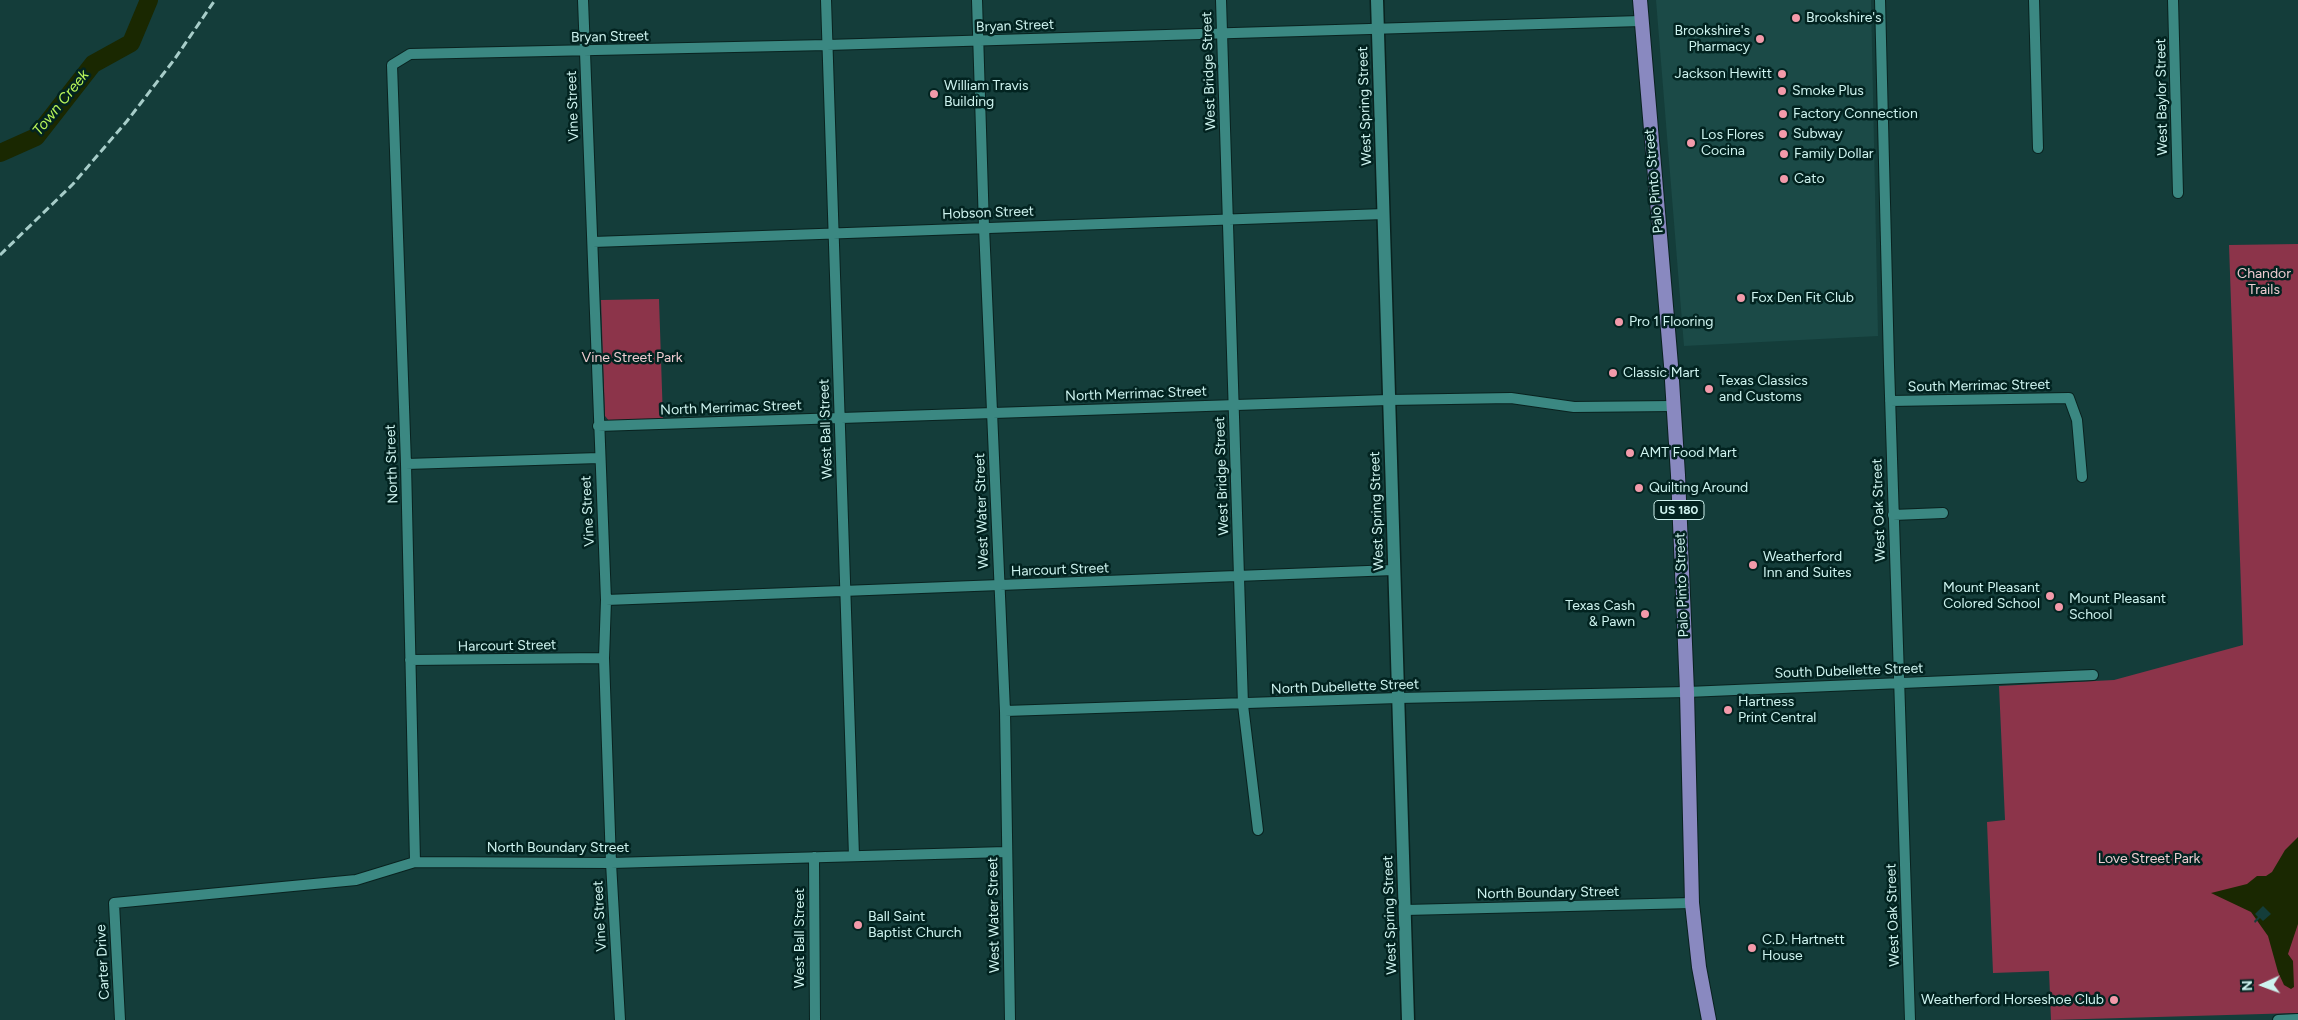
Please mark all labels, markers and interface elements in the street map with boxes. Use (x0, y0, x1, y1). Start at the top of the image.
place label: Brookshire's (1806, 10, 1882, 26)
street label: West Bridge Street (1199, 11, 1219, 131)
marker: Brookshire's (1790, 12, 1802, 24)
street label: Bryan Street (976, 16, 1054, 36)
place label: Brookshire's Pharmacy (1674, 23, 1750, 56)
street label: Bryan Street (571, 28, 649, 46)
marker: Brookshire's Pharmacy (1754, 33, 1766, 45)
street label: West Baylor Street (2153, 38, 2171, 156)
street label: West Spring Street (1355, 46, 1375, 166)
place label: Jackson Hewitt (1675, 66, 1772, 82)
water label: Town Creek (29, 67, 93, 139)
marker: Jackson Hewitt (1776, 68, 1788, 80)
street label: Vine Street (563, 70, 583, 142)
place label: William Travis Building (944, 78, 1029, 110)
place label: Smoke Plus (1792, 83, 1864, 99)
marker: Smoke Plus (1776, 85, 1788, 97)
marker: William Travis Building (928, 88, 940, 100)
place label: Factory Connection (1793, 106, 1918, 122)
marker: Factory Connection (1777, 108, 1789, 120)
place label: Subway (1793, 126, 1843, 142)
place label: Los Flores Cocina (1701, 127, 1764, 160)
street label: Palo Pinto Street (1641, 128, 1667, 234)
marker: Subway (1777, 128, 1789, 140)
marker: Los Flores Cocina (1685, 137, 1697, 149)
place label: Family Dollar (1794, 146, 1874, 162)
marker: Family Dollar (1778, 148, 1790, 160)
place label: Cato (1794, 171, 1825, 187)
marker: Cato (1778, 173, 1790, 185)
street label: Hobson Street (942, 203, 1034, 223)
park label: Chandor Trails (2237, 266, 2291, 298)
place label: Fox Den Fit Club (1751, 290, 1854, 306)
marker: Fox Den Fit Club (1735, 292, 1747, 304)
place label: Pro 1 Flooring (1629, 314, 1714, 330)
marker: Pro 1 Flooring (1613, 316, 1625, 328)
park label: Vine Street Park (581, 350, 683, 366)
place label: Classic Mart (1623, 365, 1700, 381)
marker: Classic Mart (1607, 367, 1619, 379)
place label: Texas Classics and Customs (1719, 373, 1808, 406)
street label: South Merrimac Street (1908, 376, 2050, 396)
street label: West Ball Street (816, 379, 836, 479)
street label: North Merrimac Street (1065, 383, 1207, 405)
marker: Texas Classics and Customs (1703, 383, 1715, 395)
street label: North Merrimac Street (660, 397, 802, 419)
street label: West Bridge Street (1212, 416, 1232, 536)
street label: North Street (382, 424, 402, 504)
place label: AMT Food Mart (1640, 445, 1737, 461)
marker: AMT Food Mart (1624, 447, 1636, 459)
street label: West Spring Street (1367, 451, 1387, 571)
street label: West Water Street (972, 453, 992, 569)
street label: West Oak Street (1869, 458, 1889, 562)
street label: Vine Street (578, 475, 598, 547)
place label: Quilting Around (1649, 480, 1748, 496)
marker: Quilting Around (1633, 482, 1645, 494)
road number: US 180 (1654, 500, 1704, 520)
street label: Palo Pinto Street (1672, 532, 1692, 638)
place label: Weatherford Inn and Suites (1763, 549, 1852, 582)
marker: Weatherford Inn and Suites (1747, 559, 1759, 571)
street label: Harcourt Street (1010, 560, 1110, 580)
place label: Mount Pleasant Colored School (1943, 580, 2040, 612)
marker: Mount Pleasant Colored School (2044, 590, 2056, 602)
place label: Mount Pleasant School (2069, 591, 2166, 624)
place label: Texas Cash & Pawn (1565, 598, 1635, 630)
marker: Mount Pleasant School (2053, 601, 2065, 613)
marker: Texas Cash & Pawn (1639, 608, 1651, 620)
street label: Harcourt Street (458, 637, 556, 655)
street label: South Dubellette Street (1774, 660, 1924, 682)
street label: North Dubellette Street (1271, 676, 1419, 698)
place label: Hartness Print Central (1738, 694, 1816, 726)
marker: Hartness Print Central (1722, 704, 1734, 716)
street label: North Boundary Street (487, 840, 629, 856)
park label: Love Street Park (2098, 851, 2200, 867)
street label: West Spring Street (1380, 855, 1400, 975)
street label: West Water Street (985, 857, 1003, 973)
street label: West Oak Street (1883, 863, 1903, 967)
street label: Vine Street (590, 880, 610, 952)
street label: North Boundary Street (1477, 883, 1619, 903)
street label: West Ball Street (792, 888, 808, 988)
place label: Ball Saint Baptist Church (868, 909, 962, 942)
marker: Ball Saint Baptist Church (852, 919, 864, 931)
street label: Carter Drive (93, 924, 113, 1000)
place label: C.D. Hartnett House (1762, 932, 1845, 964)
marker: C.D. Hartnett House (1746, 942, 1758, 954)
north arrow (2238, 960, 2288, 1010)
text: N (2239, 980, 2256, 991)
place label: Weatherford Horseshoe Club (1921, 992, 2104, 1008)
marker: Weatherford Horseshoe Club (2108, 994, 2120, 1006)

